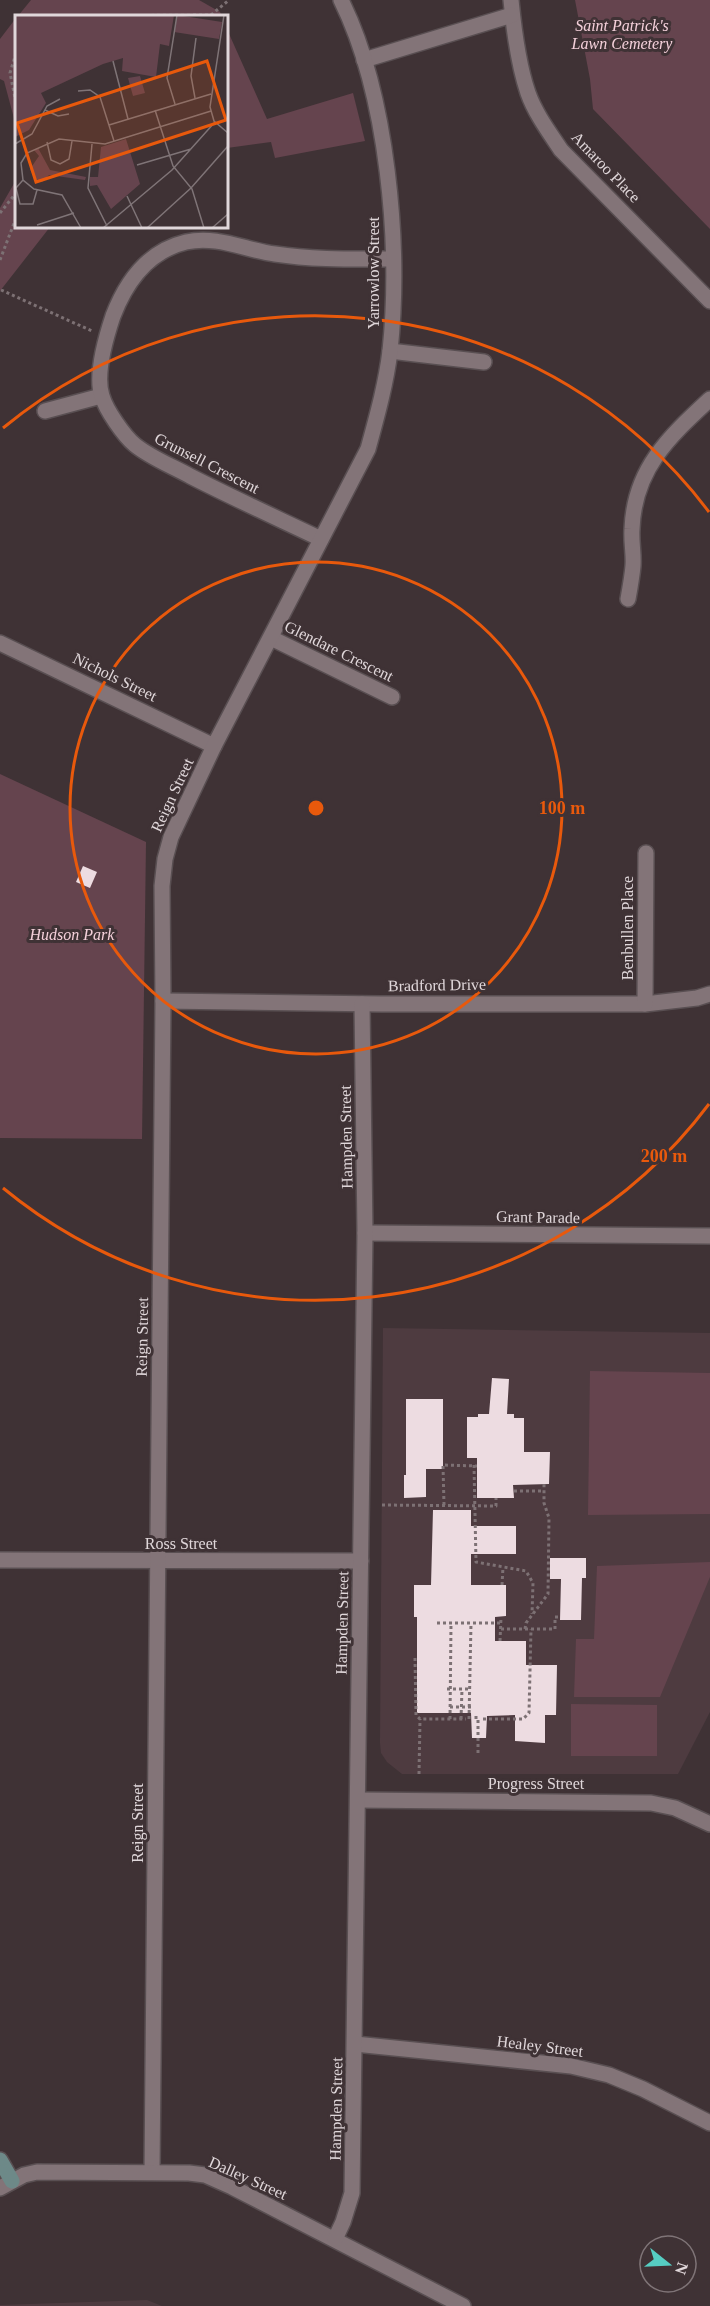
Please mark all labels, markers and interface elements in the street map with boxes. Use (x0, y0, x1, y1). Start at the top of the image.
inset map (15, 15, 228, 228)
park label: Saint Patrick's Lawn Cemetery (571, 17, 673, 53)
street label: Amaroo Place (568, 128, 644, 206)
street label: Yarrowlow Street (365, 216, 382, 329)
street label: Grunsell Crescent (152, 429, 263, 497)
street label: Glendare Crescent (282, 617, 397, 685)
street label: Nichols Street (70, 649, 160, 705)
street label: Reign Street (147, 755, 198, 835)
centre of rings (306, 798, 326, 818)
text: 100 m (539, 798, 585, 818)
street label: Benbullen Place (619, 876, 636, 980)
park label: Hudson Park (29, 926, 115, 943)
street label: Bradford Drive (388, 976, 486, 994)
street label: Hampden Street (337, 1085, 356, 1189)
text: 200 m (641, 1146, 687, 1166)
street label: Grant Parade (496, 1208, 580, 1226)
street label: Reign Street (133, 1297, 152, 1377)
street label: Ross Street (145, 1535, 218, 1552)
street label: Hampden Street (333, 1571, 352, 1675)
street label: Progress Street (488, 1775, 585, 1793)
street label: Reign Street (129, 1783, 147, 1863)
street label: Healey Street (496, 2032, 585, 2061)
street label: Hampden Street (327, 2057, 346, 2161)
street label: Dalley Street (206, 2153, 290, 2204)
north arrow (638, 2234, 698, 2294)
text: N (672, 2260, 692, 2277)

